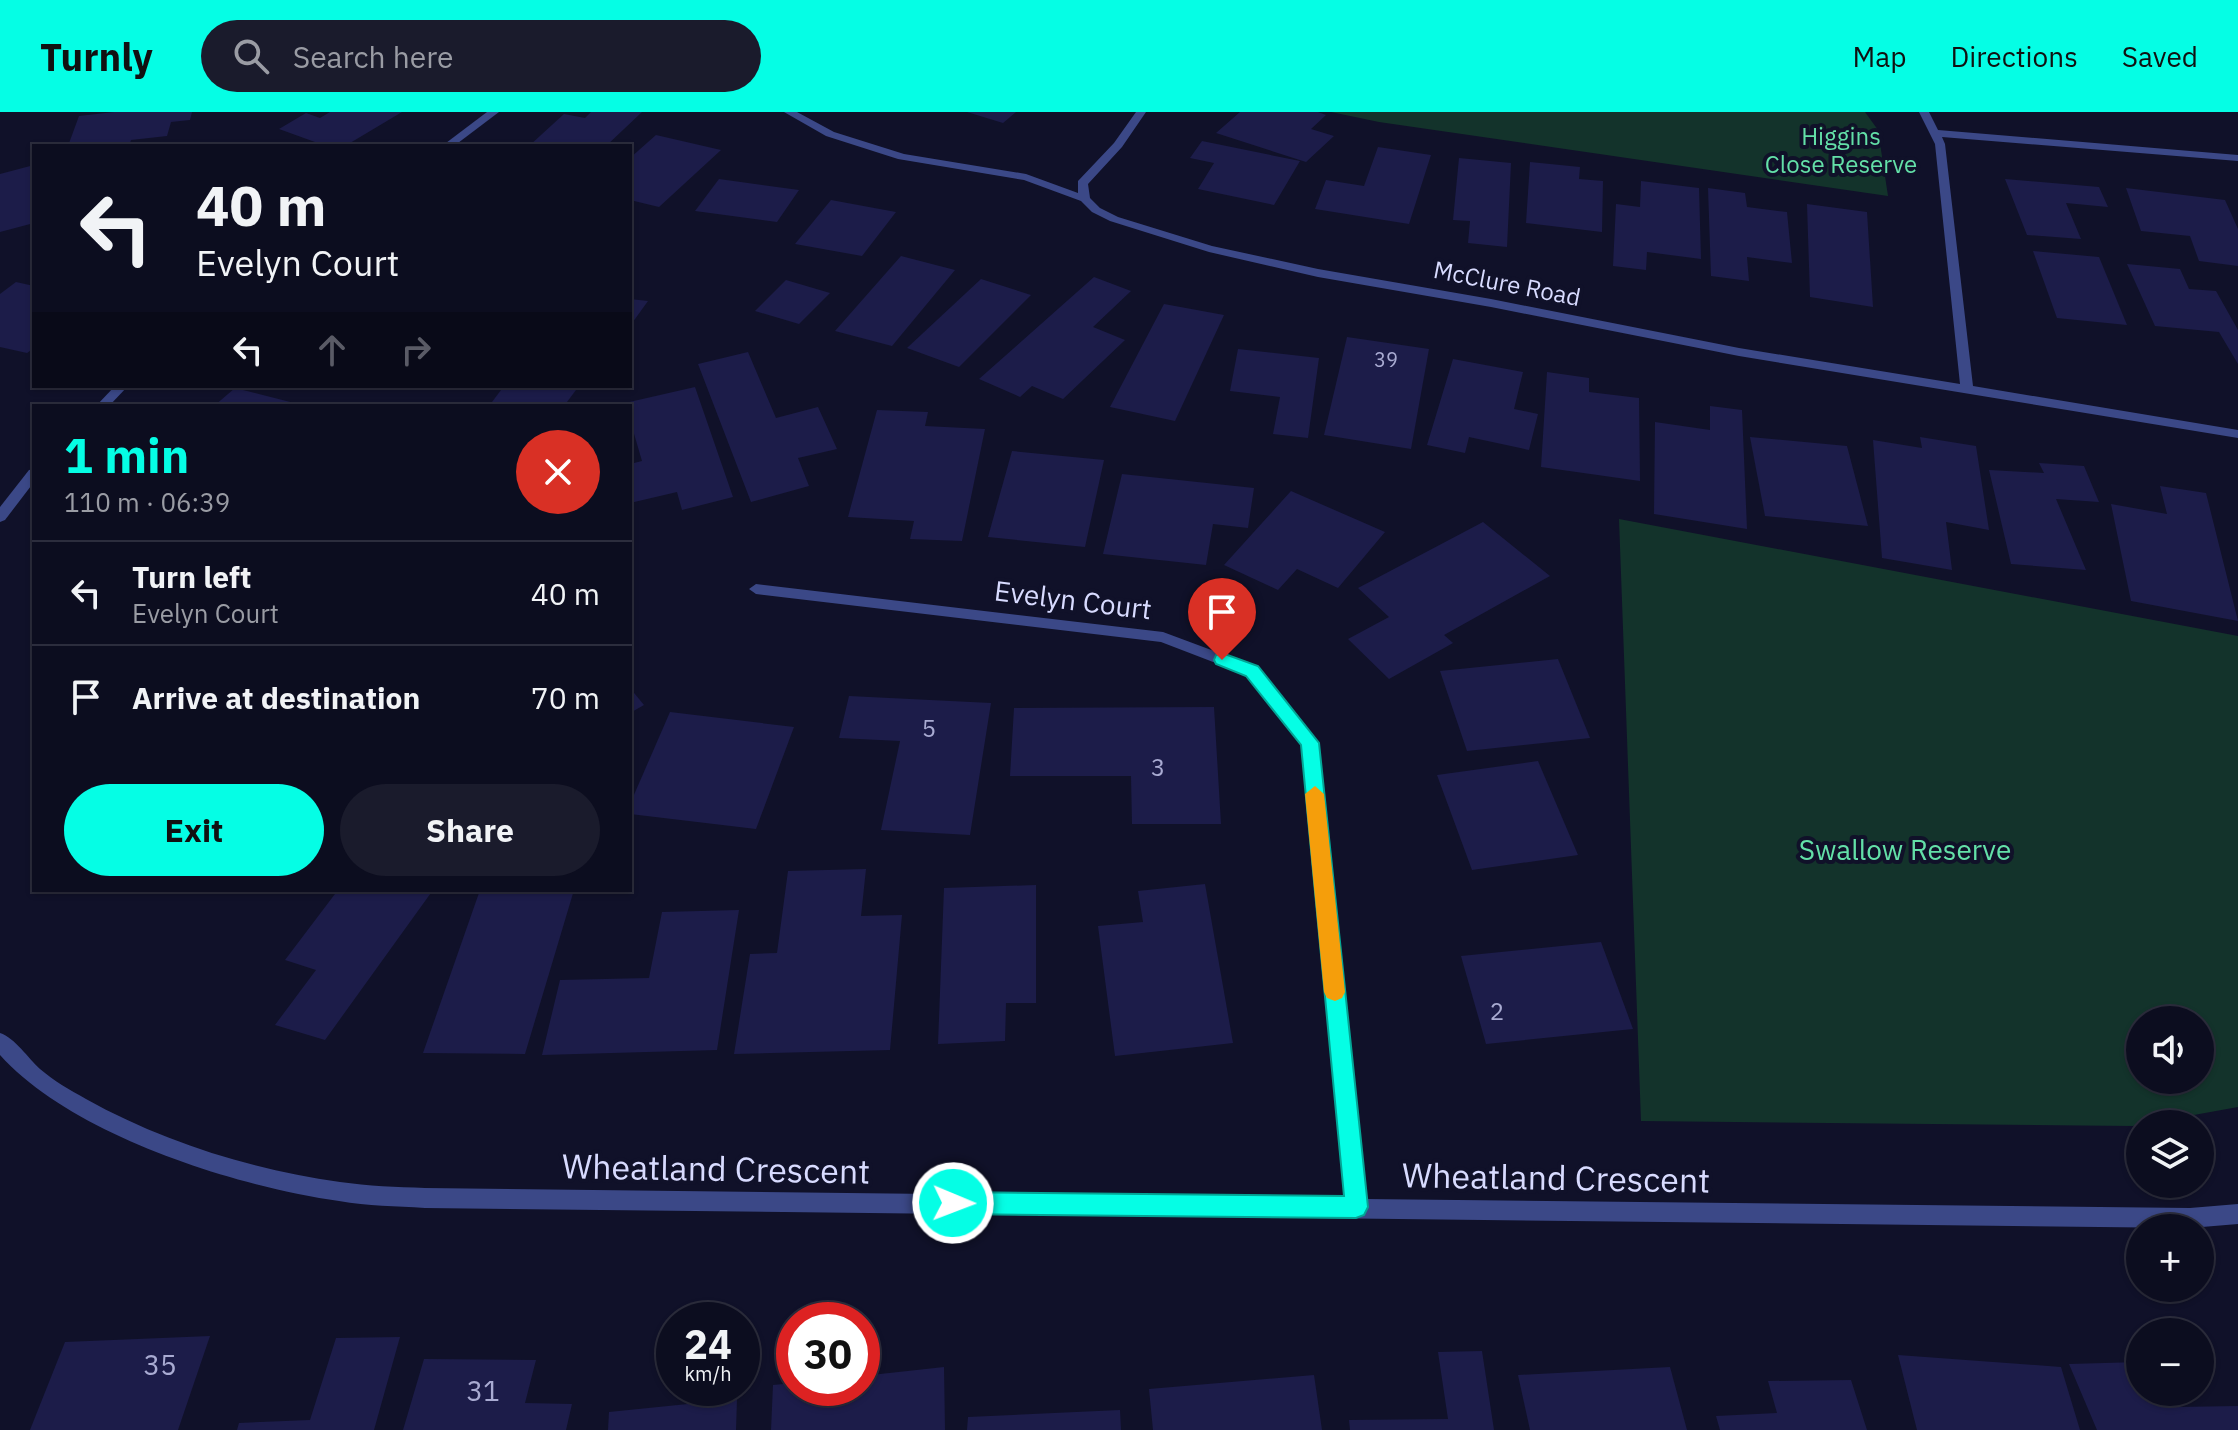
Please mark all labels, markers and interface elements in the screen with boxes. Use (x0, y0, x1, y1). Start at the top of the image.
search box (201, 20, 761, 92)
text: Turnly (40, 32, 153, 81)
icon: search (229, 34, 273, 78)
text: Search here (293, 37, 454, 76)
text: Map (1852, 38, 1906, 75)
text: Directions (1950, 38, 2078, 75)
text: Saved (2122, 38, 2198, 75)
park label: Higgins Close Reserve (1765, 120, 1917, 180)
text: 40 m (196, 169, 326, 241)
icon: left (64, 176, 168, 280)
text: Evelyn Court (196, 239, 399, 286)
street label: McClure Road (1431, 253, 1584, 313)
icon: left (226, 328, 270, 372)
icon: ahead (310, 328, 354, 372)
icon: right (394, 328, 438, 372)
house number: 39 (1374, 346, 1398, 373)
text: 1 min (64, 424, 189, 486)
button: close (516, 430, 600, 514)
text: 110 m · 06:39 (64, 485, 230, 519)
text: Turn left (132, 557, 251, 596)
icon: left (64, 571, 108, 615)
street label: Evelyn Court (992, 571, 1154, 628)
text: 40 m (531, 574, 600, 613)
pin (1188, 578, 1256, 660)
icon: arrive (1200, 590, 1244, 634)
text: Evelyn Court (132, 596, 279, 630)
icon: arrive (64, 675, 108, 719)
text: Arrive at destination (132, 678, 420, 717)
text: 70 m (531, 678, 600, 717)
house number: 5 (922, 712, 936, 744)
house number: 3 (1151, 751, 1165, 783)
button: Exit (64, 784, 324, 876)
button: Share (340, 784, 600, 876)
park label: Swallow Reserve (1799, 831, 2011, 868)
house number: 2 (1490, 995, 1504, 1027)
map controls (2126, 1006, 2214, 1406)
button: sound (2126, 1006, 2214, 1094)
button: layers (2126, 1110, 2214, 1198)
street label: Wheatland Crescent (562, 1143, 871, 1193)
street label: Wheatland Crescent (1402, 1152, 1711, 1202)
position arrow (911, 1161, 995, 1245)
button: + (2126, 1214, 2214, 1302)
speed limit sign: 30 (776, 1302, 880, 1406)
text: 24 (684, 1318, 732, 1370)
button: − (2126, 1318, 2214, 1406)
house number: 35 (143, 1346, 177, 1383)
text: km/h (684, 1360, 732, 1387)
house number: 31 (466, 1372, 500, 1409)

